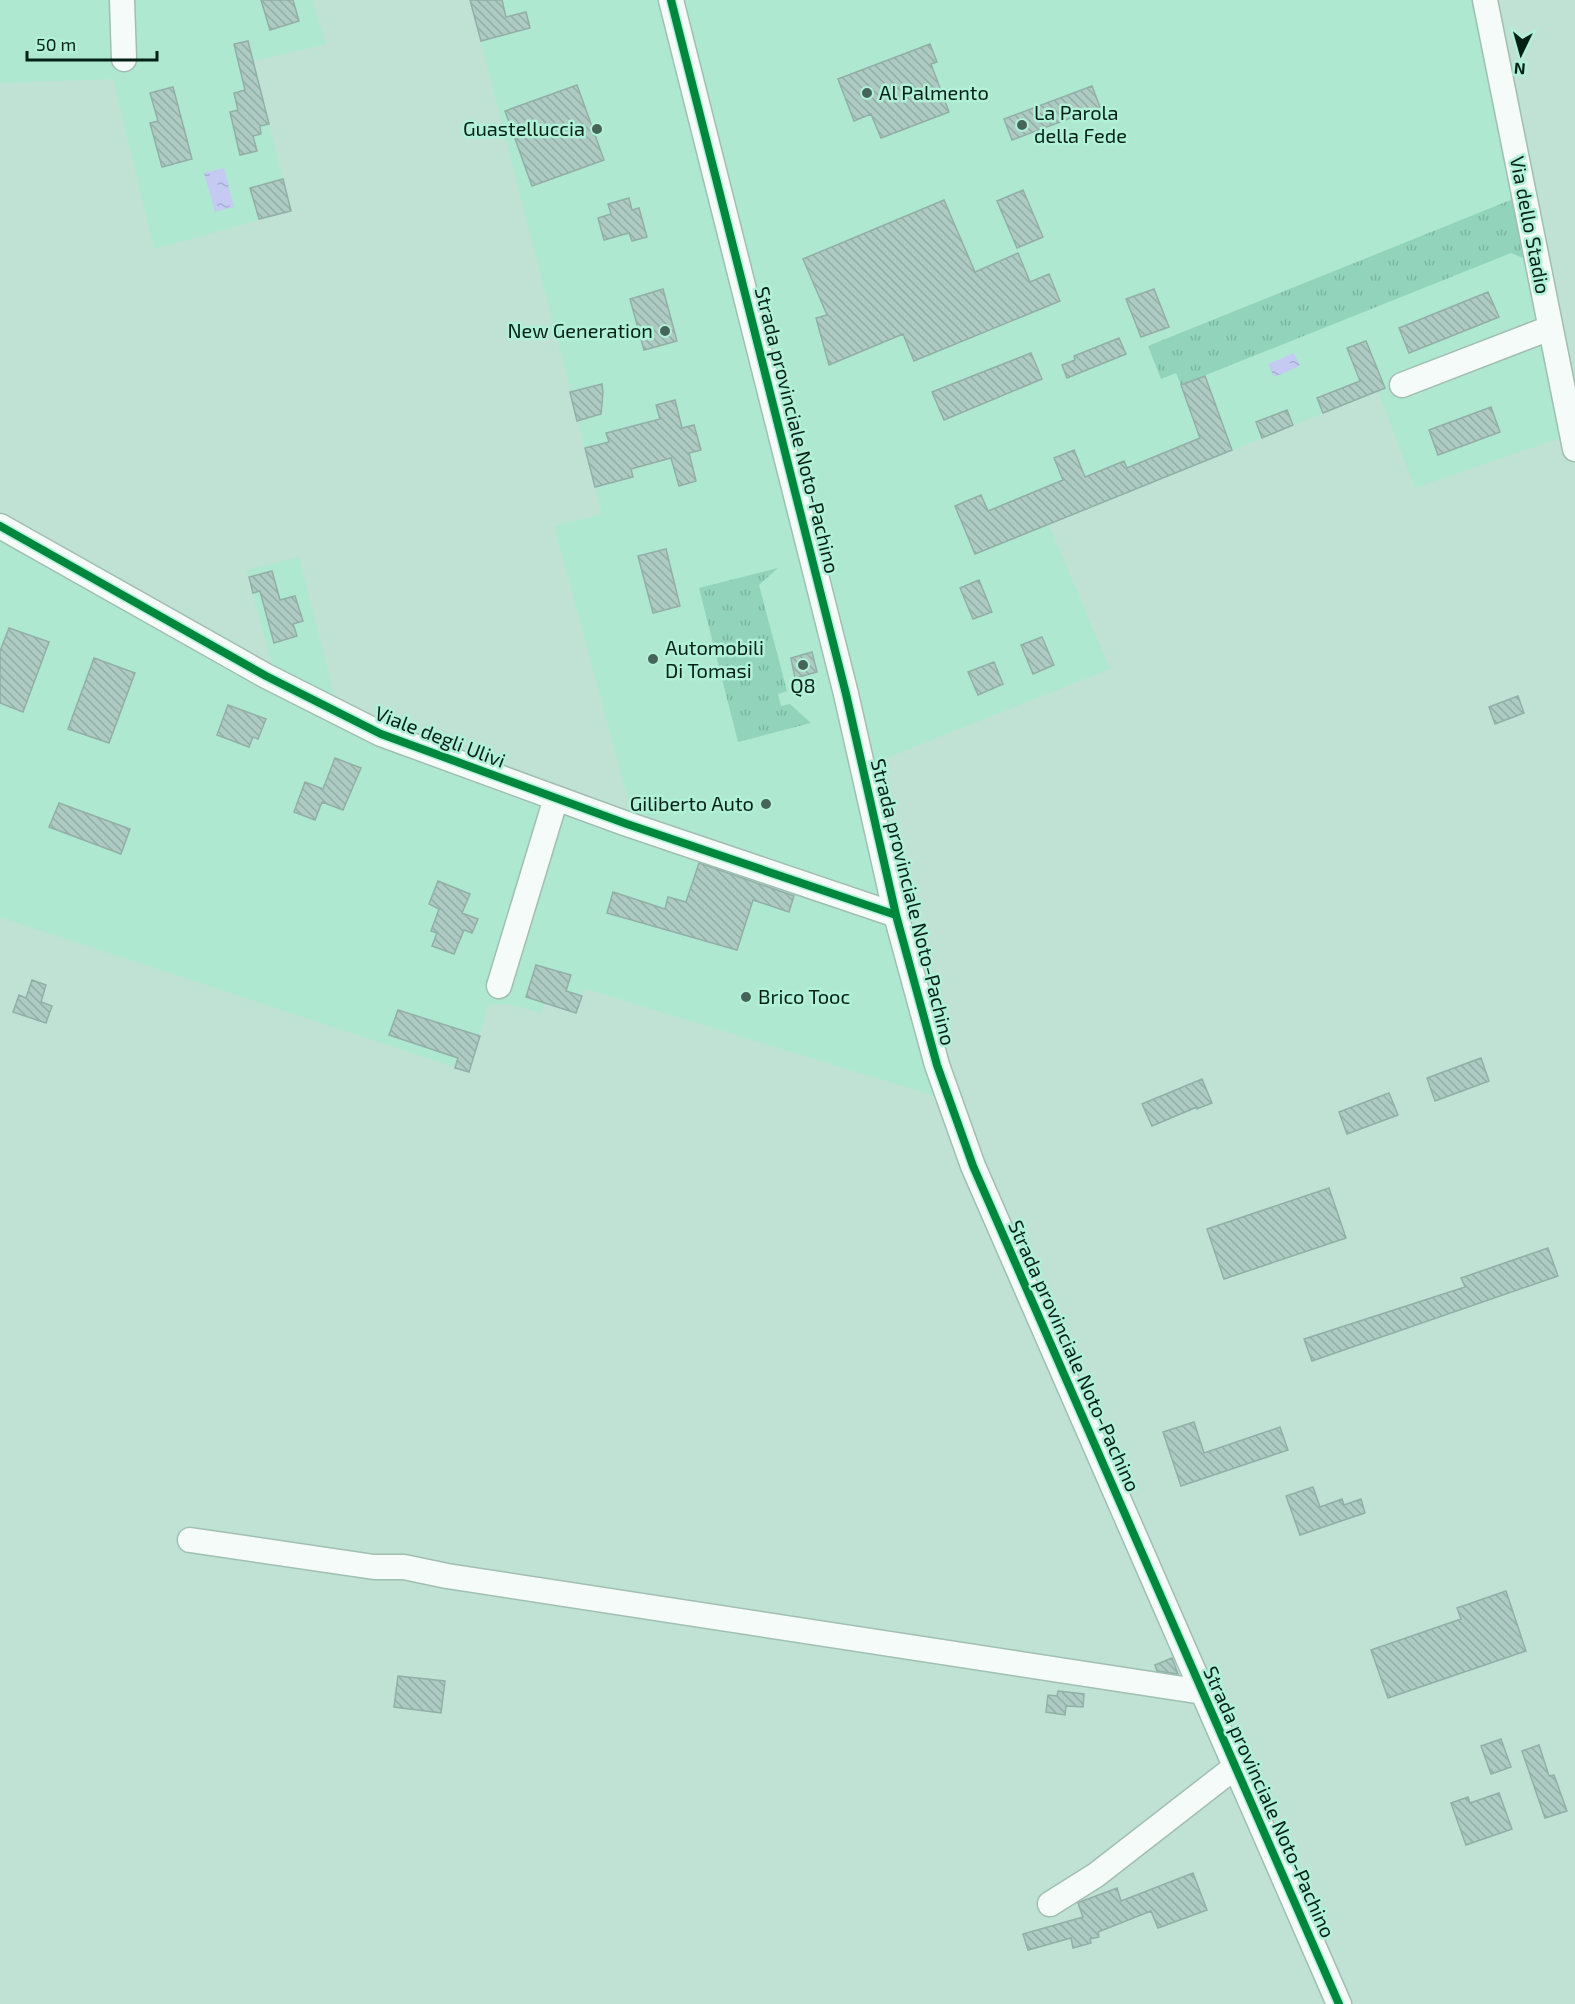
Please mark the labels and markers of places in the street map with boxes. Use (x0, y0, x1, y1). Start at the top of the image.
place label: Al Palmento (879, 80, 989, 104)
marker: Al Palmento (860, 86, 874, 100)
place label: La Parola della Fede (1034, 100, 1127, 147)
place label: Guastelluccia (463, 116, 585, 140)
marker: La Parola della Fede (1015, 118, 1029, 132)
marker: Guastelluccia (590, 122, 604, 136)
place label: New Generation (507, 318, 653, 342)
marker: New Generation (658, 324, 672, 338)
place label: Automobili Di Tomasi (665, 635, 764, 682)
marker: Automobili Di Tomasi (646, 652, 660, 666)
marker: Q8 (796, 658, 810, 672)
place label: Q8 (790, 673, 816, 697)
place label: Giliberto Auto (630, 791, 754, 815)
marker: Giliberto Auto (759, 797, 773, 811)
place label: Brico Tooc (758, 984, 850, 1008)
marker: Brico Tooc (739, 990, 753, 1004)

